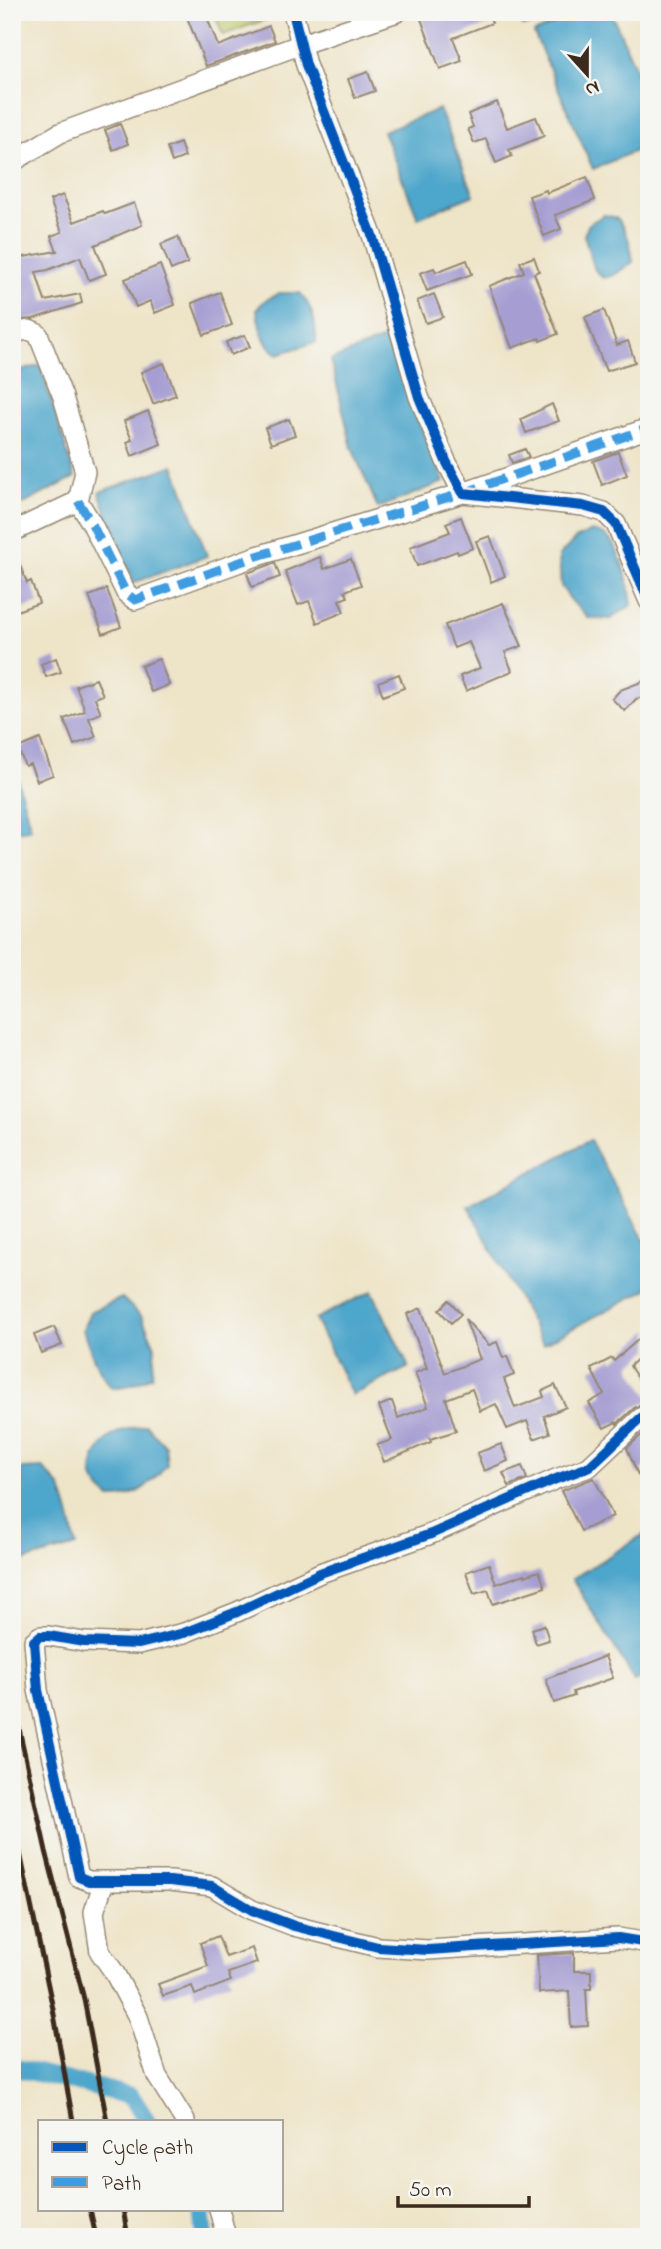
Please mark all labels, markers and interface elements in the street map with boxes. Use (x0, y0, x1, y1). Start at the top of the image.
north arrow (552, 38, 622, 108)
text: N (581, 73, 603, 103)
legend (38, 2120, 284, 2210)
text: Cycle path (102, 2134, 193, 2166)
scale bar (398, 2165, 530, 2209)
text: Path (102, 2170, 141, 2200)
text: 50 m (409, 2176, 452, 2206)

